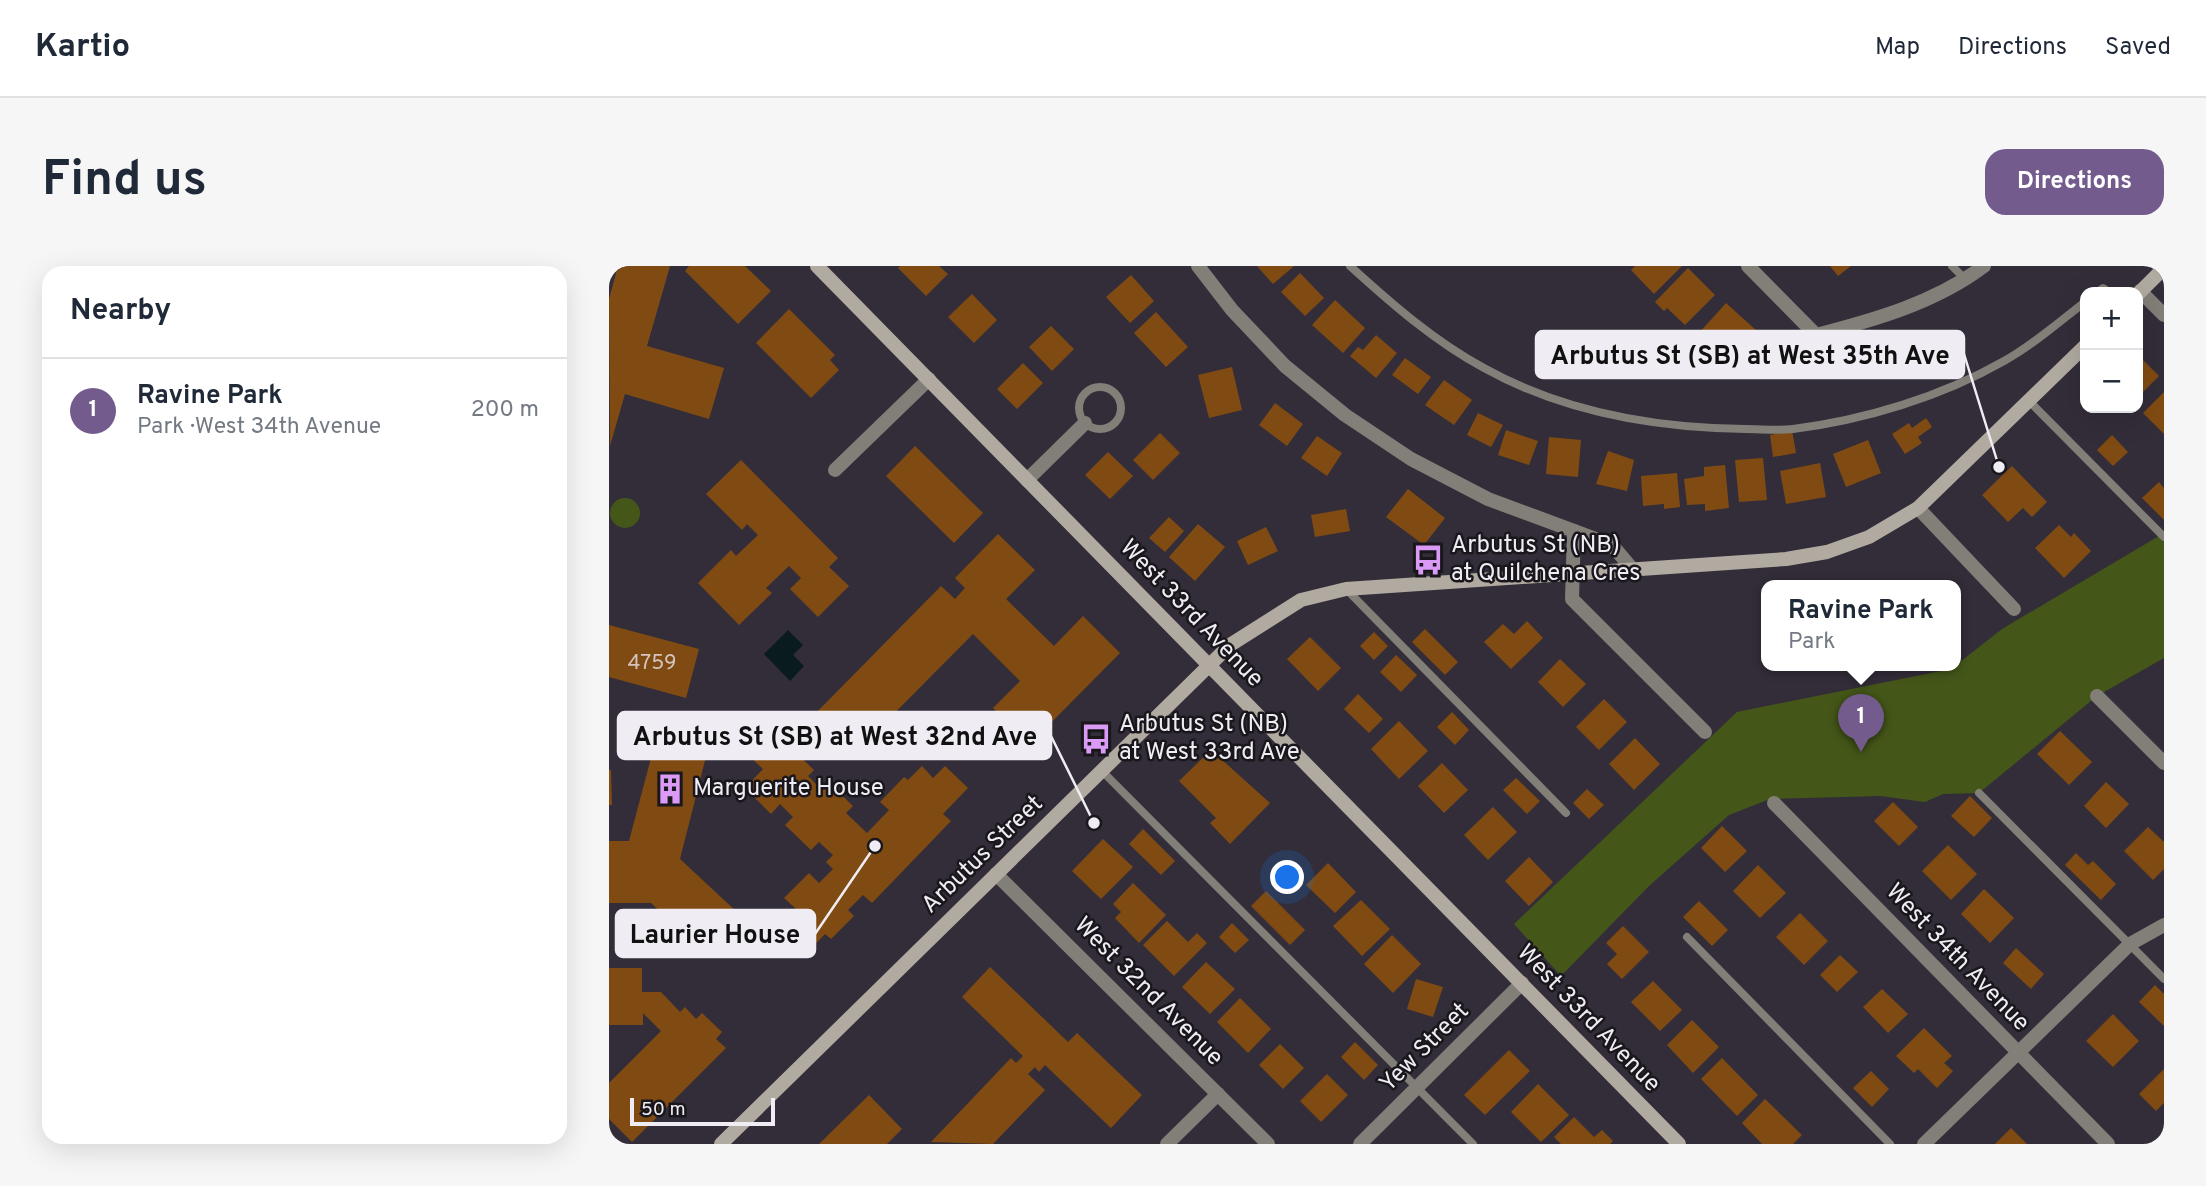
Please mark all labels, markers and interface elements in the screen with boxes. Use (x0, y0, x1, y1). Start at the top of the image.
text: Kartio (35, 27, 130, 69)
text: Map (1875, 33, 1920, 63)
text: Directions (1958, 33, 2067, 63)
text: Saved (2105, 33, 2171, 63)
button: Directions (1985, 149, 2164, 215)
text: Find us (42, 151, 207, 213)
map controls (2080, 287, 2143, 413)
button: + (2080, 287, 2143, 350)
text: Nearby (70, 293, 171, 330)
callout: Arbutus St (SB) at West 35th Ave (1536, 331, 1964, 378)
text: Arbutus St (SB) at West 35th Ave (1550, 341, 1950, 374)
button: − (2080, 350, 2143, 413)
text: Ravine Park (137, 380, 283, 413)
text: 1 (88, 396, 98, 425)
text: 200 m (471, 396, 539, 425)
text: Park · West 34th Avenue (137, 413, 381, 442)
place label: Arbutus St (NB) at Quilchena Cres (1451, 531, 1641, 589)
street label: West 33rd Avenue (1113, 534, 1269, 694)
bus stop icon: Arbutus St (NB) at Quilchena Cres (1411, 543, 1445, 577)
popup (1761, 580, 1961, 671)
text: Ravine Park (1788, 595, 1934, 628)
text: Park (1788, 628, 1836, 657)
house number: 4759 (627, 650, 677, 677)
pin: 1 (1838, 694, 1884, 752)
place label: Arbutus St (NB) at West 33rd Ave (1119, 710, 1300, 768)
callout: Arbutus St (SB) at West 32nd Ave (618, 712, 1051, 759)
text: Arbutus St (SB) at West 32nd Ave (633, 722, 1037, 755)
bus stop icon: Arbutus St (NB) at West 33rd Ave (1079, 722, 1113, 756)
building icon: Marguerite House (653, 772, 687, 806)
place label: Marguerite House (693, 774, 884, 804)
street label: Arbutus Street (916, 790, 1050, 920)
your location (1270, 860, 1304, 894)
street label: West 34th Avenue (1879, 878, 2035, 1038)
callout: Laurier House (616, 910, 815, 957)
street label: West 32nd Avenue (1067, 911, 1229, 1073)
text: Laurier House (630, 920, 800, 953)
street label: West 33rd Avenue (1510, 939, 1666, 1099)
street label: Yew Street (1374, 997, 1476, 1099)
scale bar (630, 1095, 775, 1127)
text: 50 m (641, 1098, 686, 1122)

